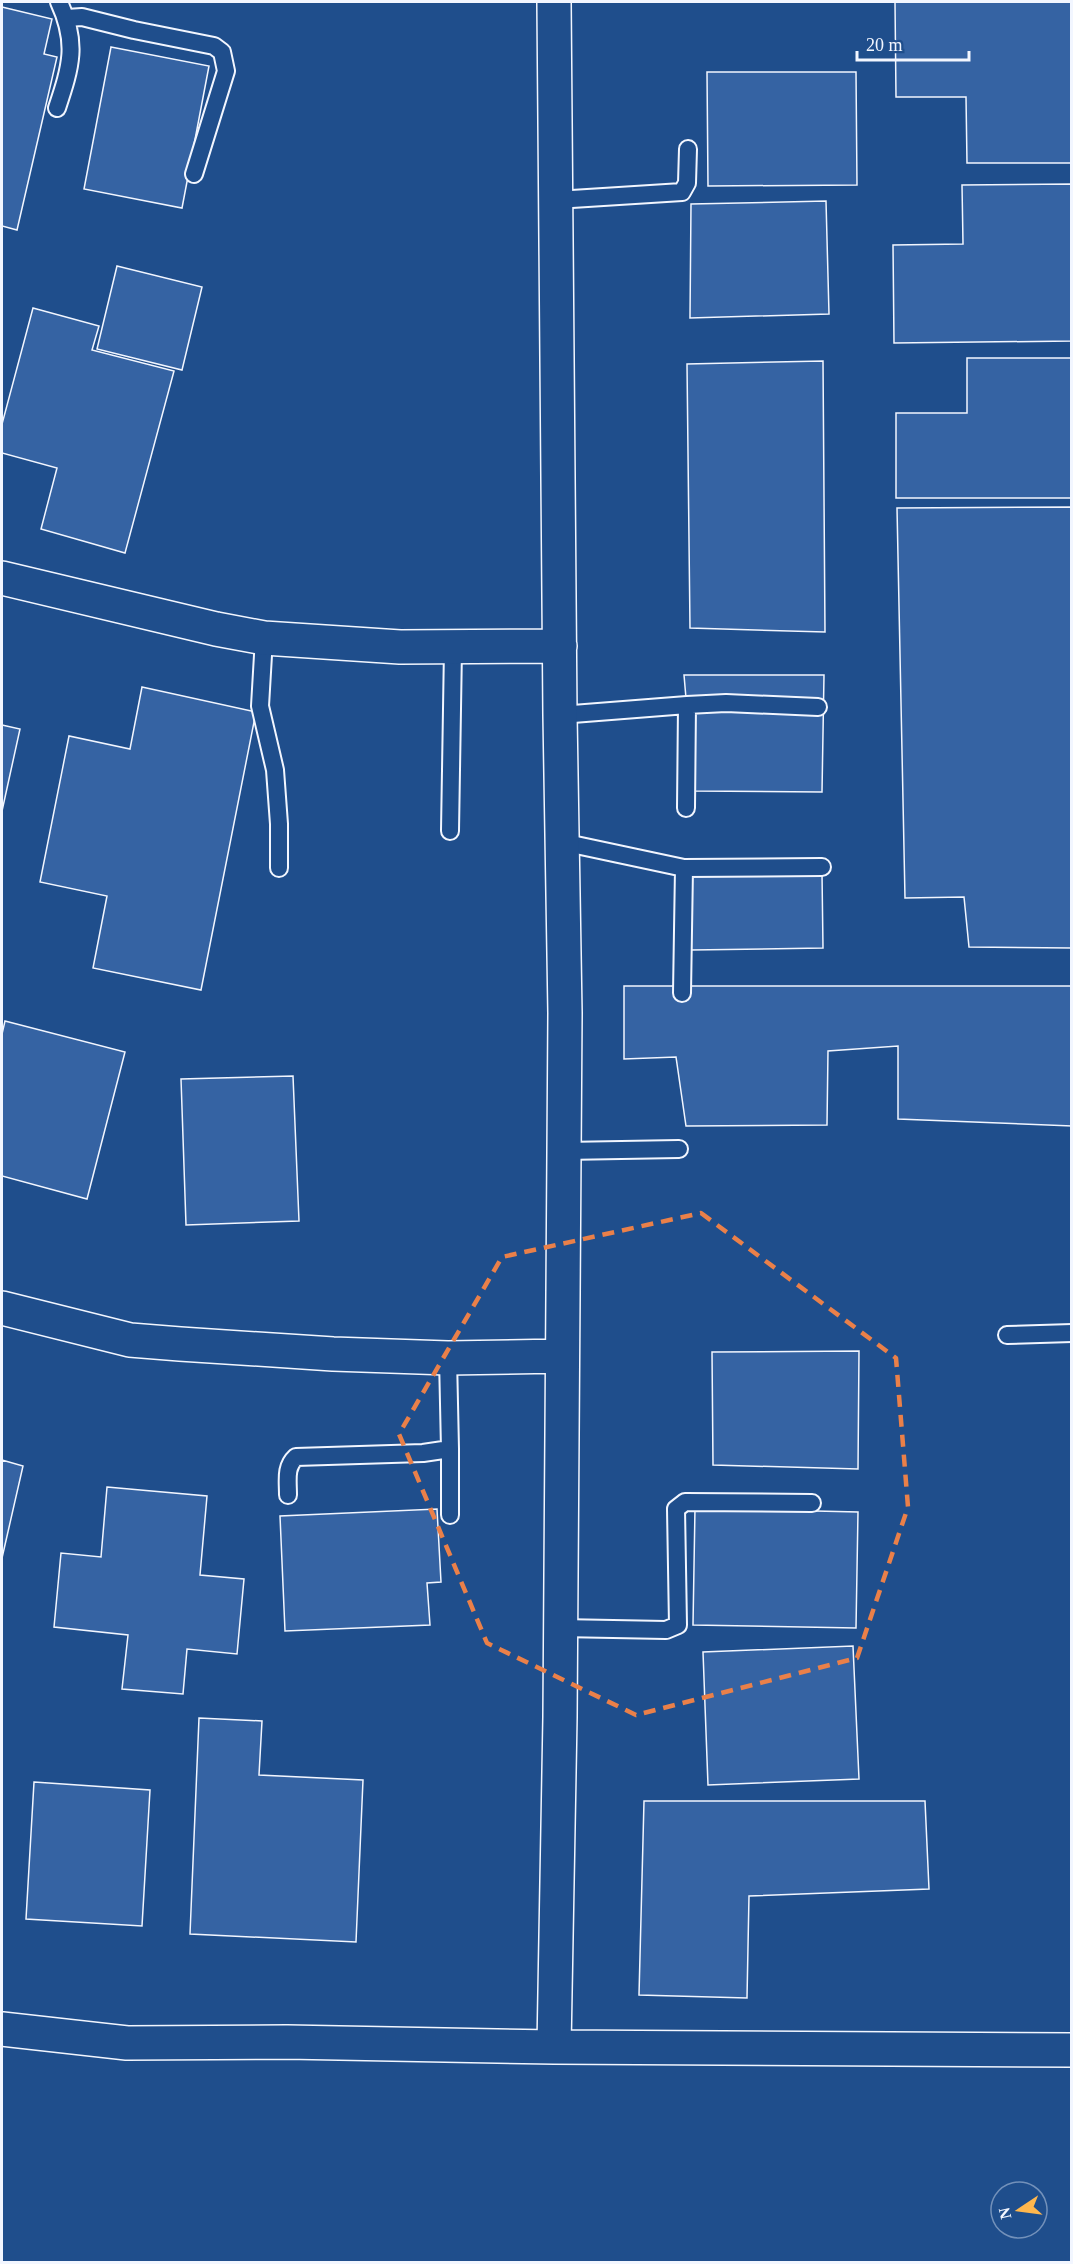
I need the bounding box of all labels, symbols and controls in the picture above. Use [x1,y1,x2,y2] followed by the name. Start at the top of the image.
[857,24,970,62] scale bar
[866,35,903,55] text: 20 m
[989,2180,1049,2240] north arrow
[995,2205,1014,2221] text: N

